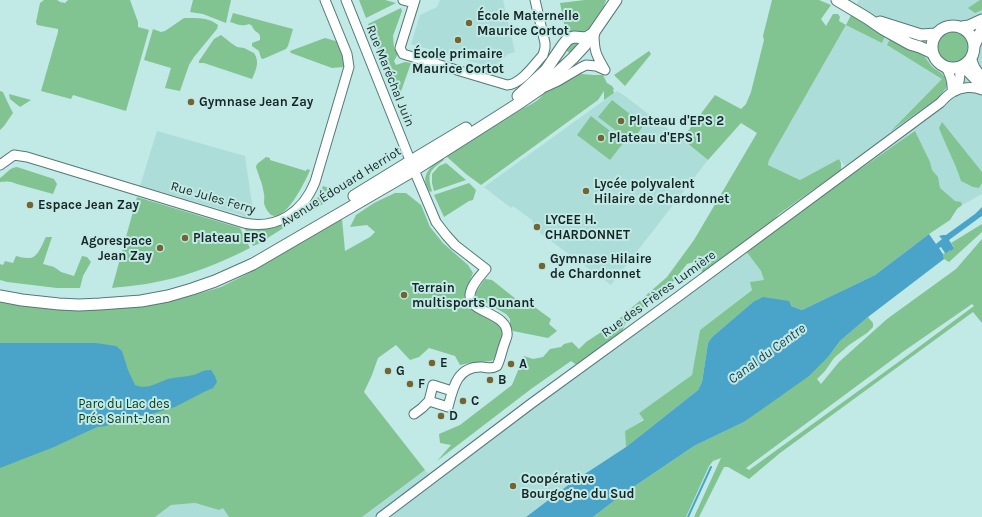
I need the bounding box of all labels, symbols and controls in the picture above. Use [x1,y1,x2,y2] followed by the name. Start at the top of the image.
[477,8,579,39] place label: École Maternelle Maurice Cortot
[464,18,474,28] marker: École Maternelle Maurice Cortot
[362,23,418,129] street label: Rue Maréchal Juin
[453,35,463,45] marker: École primaire Maurice Cortot
[412,46,504,77] place label: École primaire Maurice Cortot
[199,94,313,110] place label: Gymnase Jean Zay
[186,97,196,107] marker: Gymnase Jean Zay
[629,113,724,129] place label: Plateau d'EPS 2
[616,116,626,126] marker: Plateau d'EPS 2
[609,130,701,146] place label: Plateau d'EPS 1
[596,133,606,143] marker: Plateau d'EPS 1
[278,144,404,230] street label: Avenue Édouard Herriot
[594,176,729,207] place label: Lycée polyvalent Hilaire de Chardonnet
[169,178,257,218] street label: Rue Jules Ferry
[581,186,591,196] marker: Lycée polyvalent Hilaire de Chardonnet
[38,197,139,213] place label: Espace Jean Zay
[25,200,35,210] marker: Espace Jean Zay
[545,212,630,243] place label: LYCEE H. CHARDONNET
[532,222,542,232] marker: LYCEE H. CHARDONNET
[193,230,267,246] place label: Plateau EPS
[81,233,152,264] place label: Agorespace Jean Zay
[180,233,190,243] marker: Plateau EPS
[155,243,165,253] marker: Agorespace Jean Zay
[599,247,719,341] street label: Rue des Frères Lumière
[550,251,652,282] place label: Gymnase Hilaire de Chardonnet
[537,261,547,271] marker: Gymnase Hilaire de Chardonnet
[412,280,534,311] place label: Terrain multisports Dunant
[399,290,409,300] marker: Terrain multisports Dunant
[725,320,809,388] water label: Canal du Centre
[440,355,448,371] place label: E
[519,356,527,372] place label: A
[427,358,437,368] marker: E
[506,359,516,369] marker: A
[396,363,405,379] place label: G
[383,366,393,376] marker: G
[498,372,506,388] place label: B
[485,375,495,385] marker: B
[418,376,425,392] place label: F
[405,379,415,389] marker: F
[471,393,479,409] place label: C
[78,396,170,427] park label: Parc du Lac des Prés Saint-Jean
[458,396,468,406] marker: C
[449,408,458,424] place label: D
[436,411,446,421] marker: D
[521,471,635,502] place label: Coopérative Bourgogne du Sud
[508,481,518,491] marker: Coopérative Bourgogne du Sud

